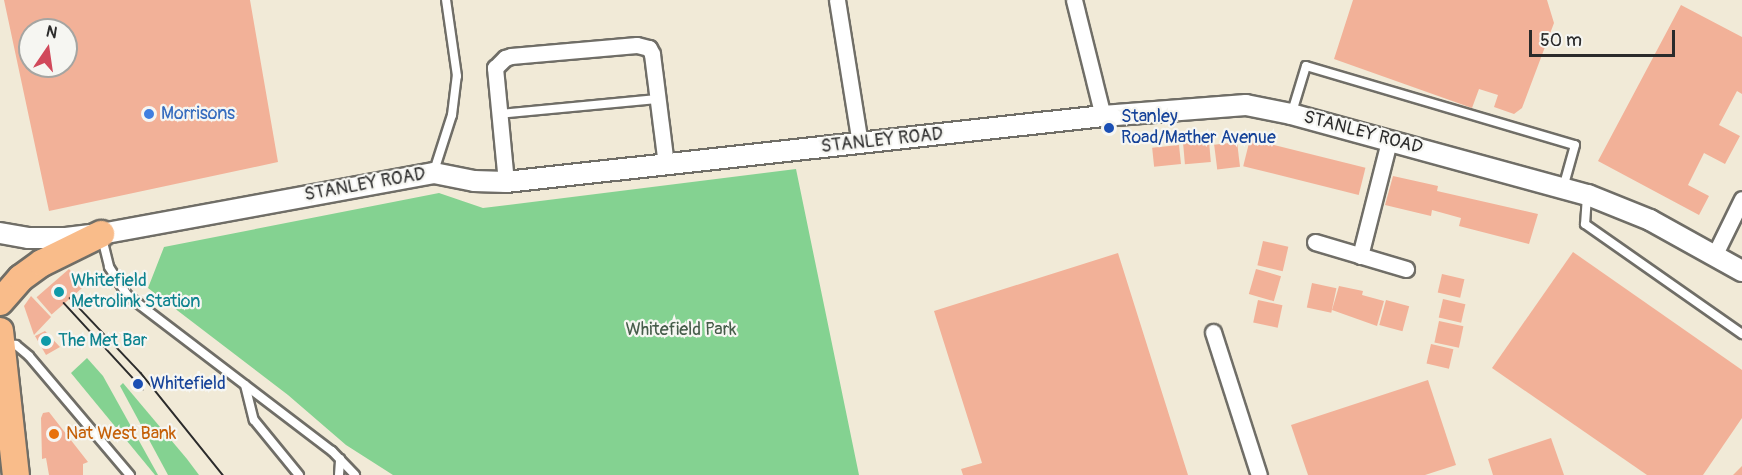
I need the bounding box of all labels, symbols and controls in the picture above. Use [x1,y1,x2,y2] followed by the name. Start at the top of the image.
[18,18,78,78] north arrow
[1532,18,1678,56] scale bar
[44,21,59,43] text: N
[1540,29,1582,52] text: 50 m
[161,103,235,125] place label: Morrisons
[142,107,156,121] marker: Morrisons
[1121,107,1276,150] place label: Stanley Road/Mather Avenue
[1301,107,1425,159] street label: STANLEY ROAD
[1102,121,1116,135] marker: Stanley Road/Mather Avenue
[820,124,944,158] street label: STANLEY ROAD
[303,164,427,206] street label: STANLEY ROAD
[71,271,200,314] place label: Whitefield Metrolink Station
[52,285,66,299] marker: Whitefield Metrolink Station
[625,319,737,341] park label: Whitefield Park
[58,330,147,352] place label: The Met Bar
[39,334,53,348] marker: The Met Bar
[150,373,226,395] place label: Whitefield
[131,377,145,391] marker: Whitefield
[66,423,176,445] place label: Nat West Bank
[47,427,61,441] marker: Nat West Bank

